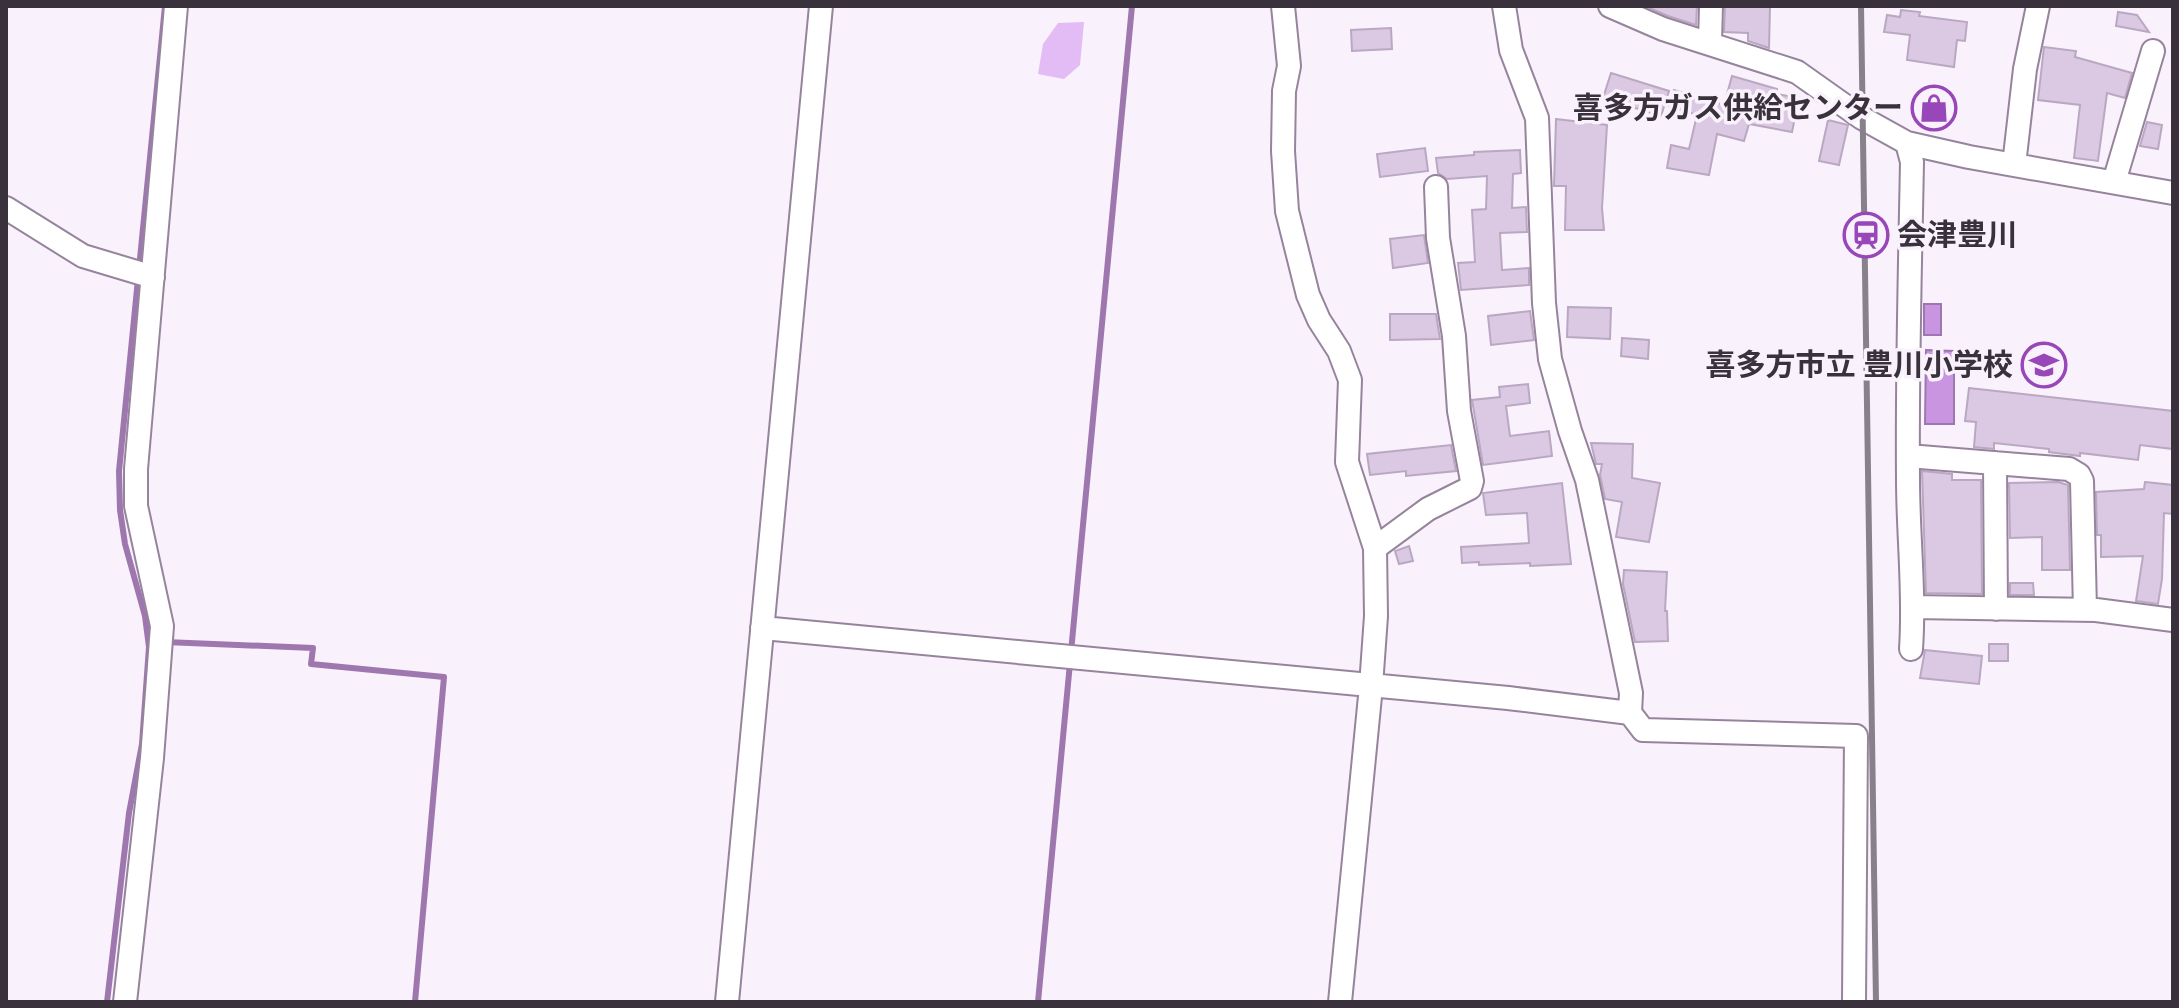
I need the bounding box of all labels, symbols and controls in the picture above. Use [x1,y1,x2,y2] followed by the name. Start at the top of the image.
[1910,84,1958,132] shop icon: 喜多方ガス供給センター
[1573,86,1903,132] place label: 喜多方ガス供給センター
[1842,211,1890,259] station icon: 会津豊川
[1897,213,2017,259] place label: 会津豊川
[2020,341,2068,389] school or university icon: 喜多方市立 豊川小学校
[1706,343,2013,389] place label: 喜多方市立 豊川小学校

